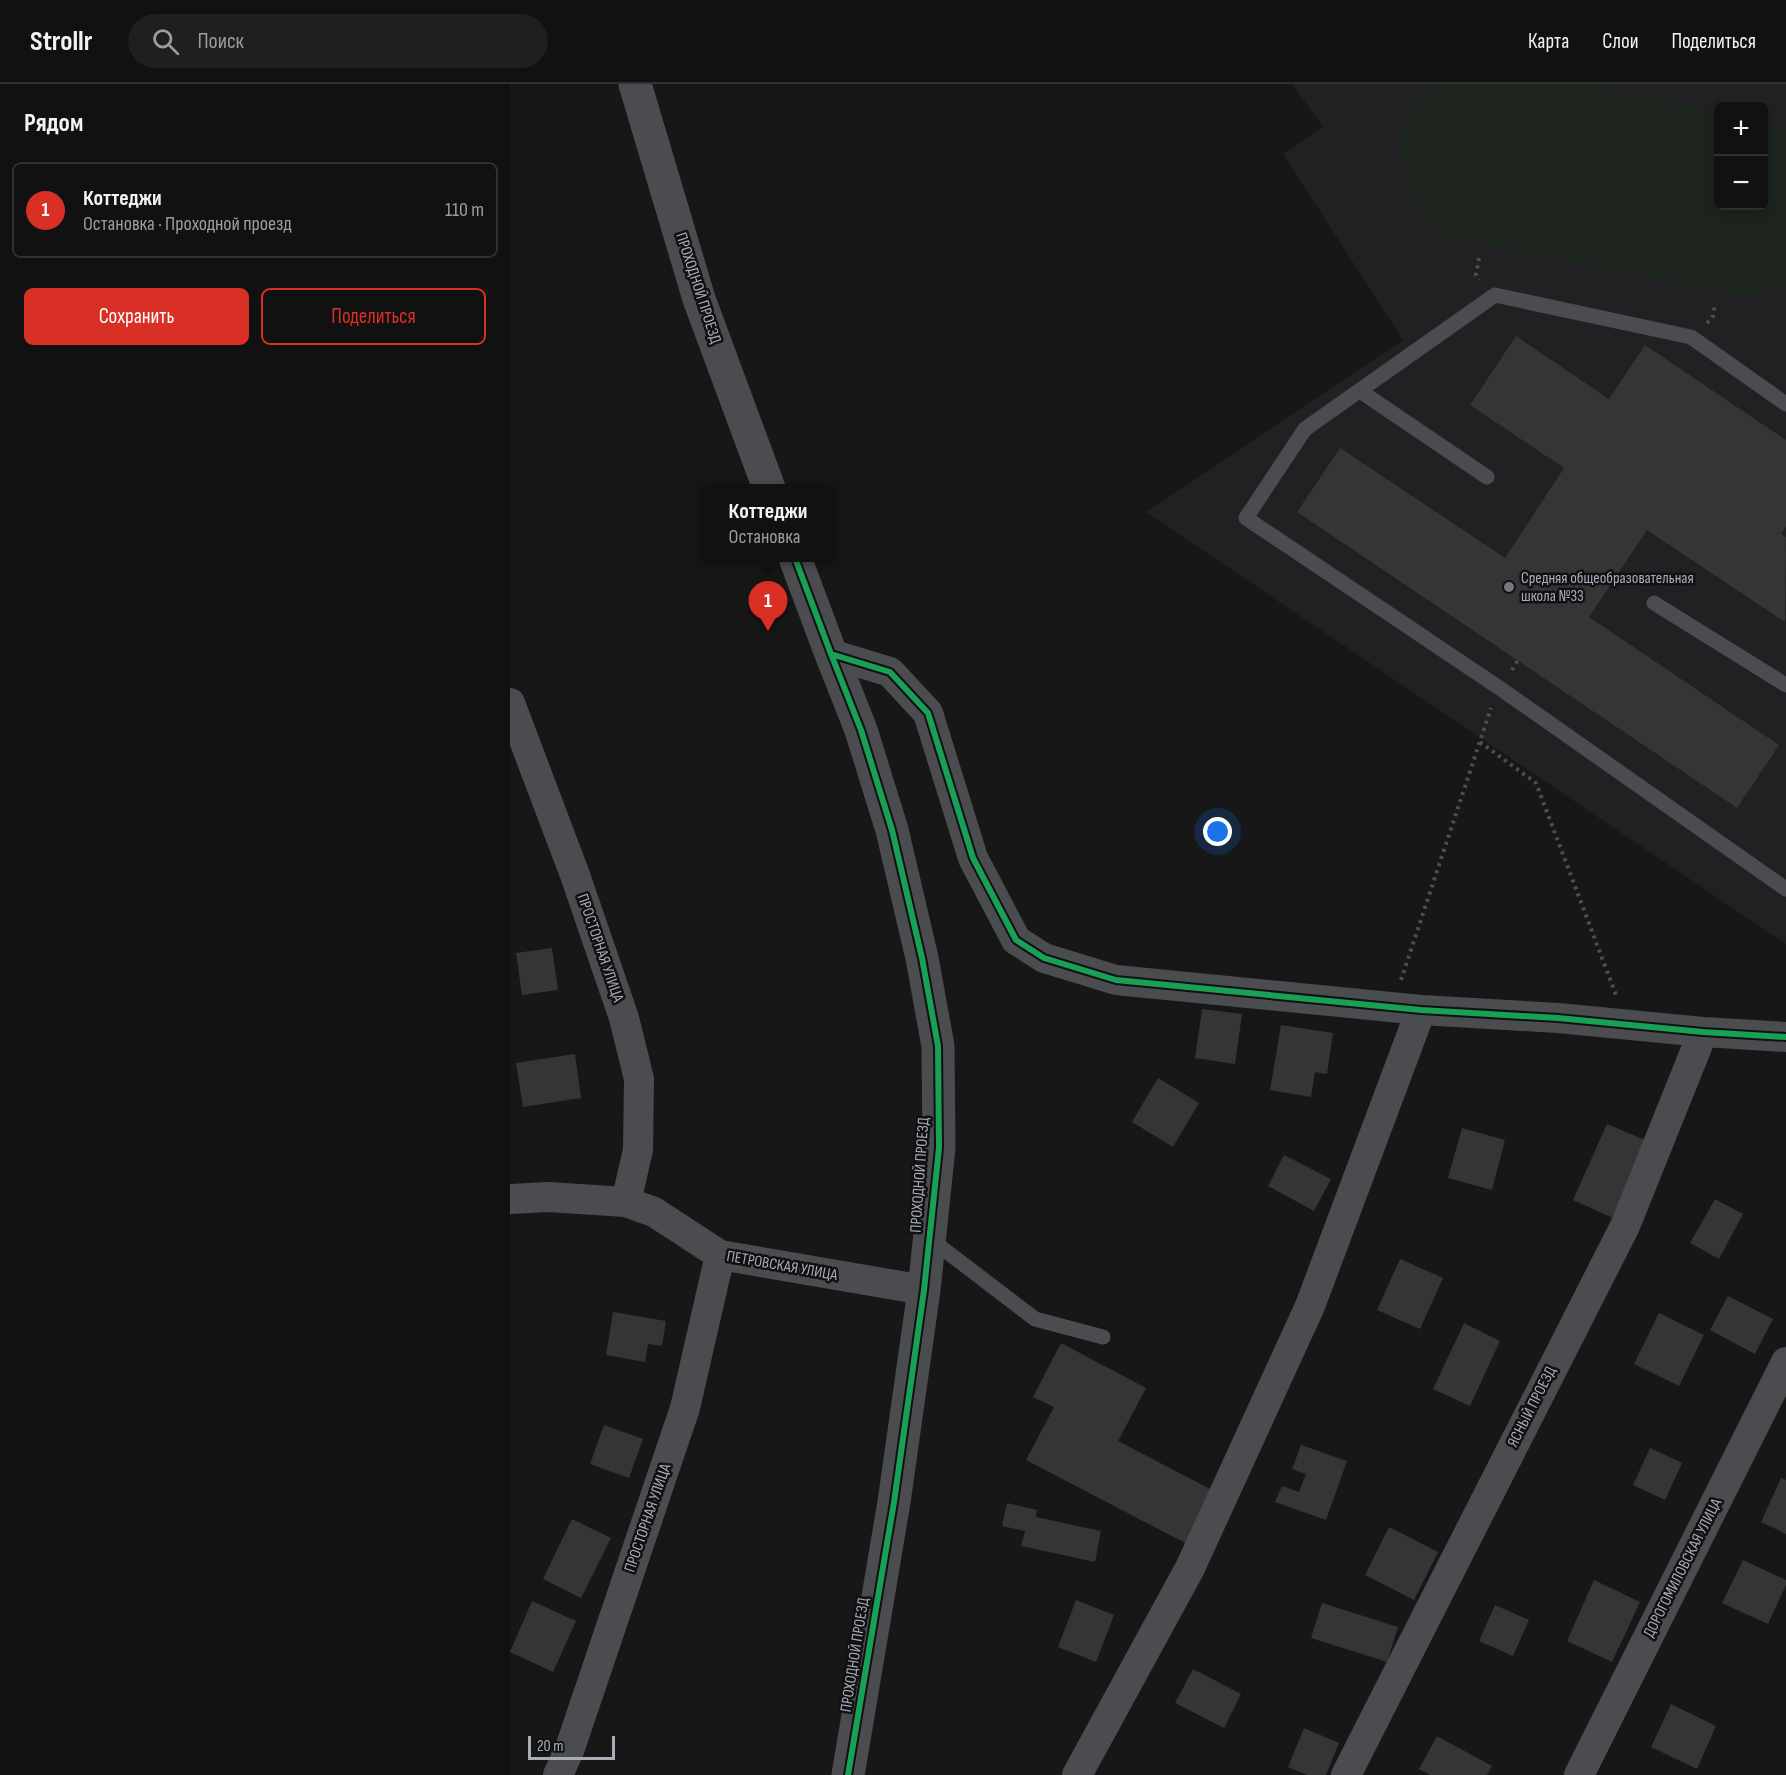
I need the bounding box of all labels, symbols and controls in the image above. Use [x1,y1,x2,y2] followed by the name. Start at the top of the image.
[128,14,548,68] search box
[30,25,92,58] text: Strollr
[149,25,182,58] icon: search
[197,28,244,55] text: Поиск
[1528,29,1569,54] text: Карта
[1602,29,1638,54] text: Слои
[1671,29,1756,54] text: Поделиться
[1714,102,1768,210] map controls
[1714,102,1768,156] button: +
[24,108,83,139] text: Рядом
[1714,156,1768,210] button: −
[83,185,162,212] text: Коттеджи
[42,198,49,222] text: 1
[445,198,484,222] text: 110 m
[83,212,291,236] text: Остановка · Проходной проезд
[671,230,725,346] street label: ПРОХОДНОЙ ПРОЕЗД
[24,288,249,345] button: Сохранить
[261,288,486,345] button: Поделиться
[699,484,837,562] popup
[729,498,807,525] text: Коттеджи
[729,525,800,549] text: Остановка
[1521,569,1694,606] place label: Средняя общеобразовательная школа №33
[1502,580,1516,594] marker: Средняя общеобразовательная школа №33
[748,582,788,631] pin: 1
[1203,817,1232,846] your location
[573,891,627,1005] street label: ПРОСТОРНАЯ УЛИЦА
[906,1117,934,1233] street label: ПРОХОДНОЙ ПРОЕЗД
[725,1247,839,1285] street label: ПЕТРОВСКАЯ УЛИЦА
[1504,1363,1561,1451] street label: ЯСНЫЙ ПРОЕЗД
[621,1461,675,1575] street label: ПРОСТОРНАЯ УЛИЦА
[1640,1495,1726,1641] street label: ДОРОГОМИЛОВСКАЯ УЛИЦА
[837,1596,873,1713] street label: ПРОХОДНОЙ ПРОЕЗД
[528,1733,615,1760] scale bar
[537,1737,564,1756] text: 20 m

